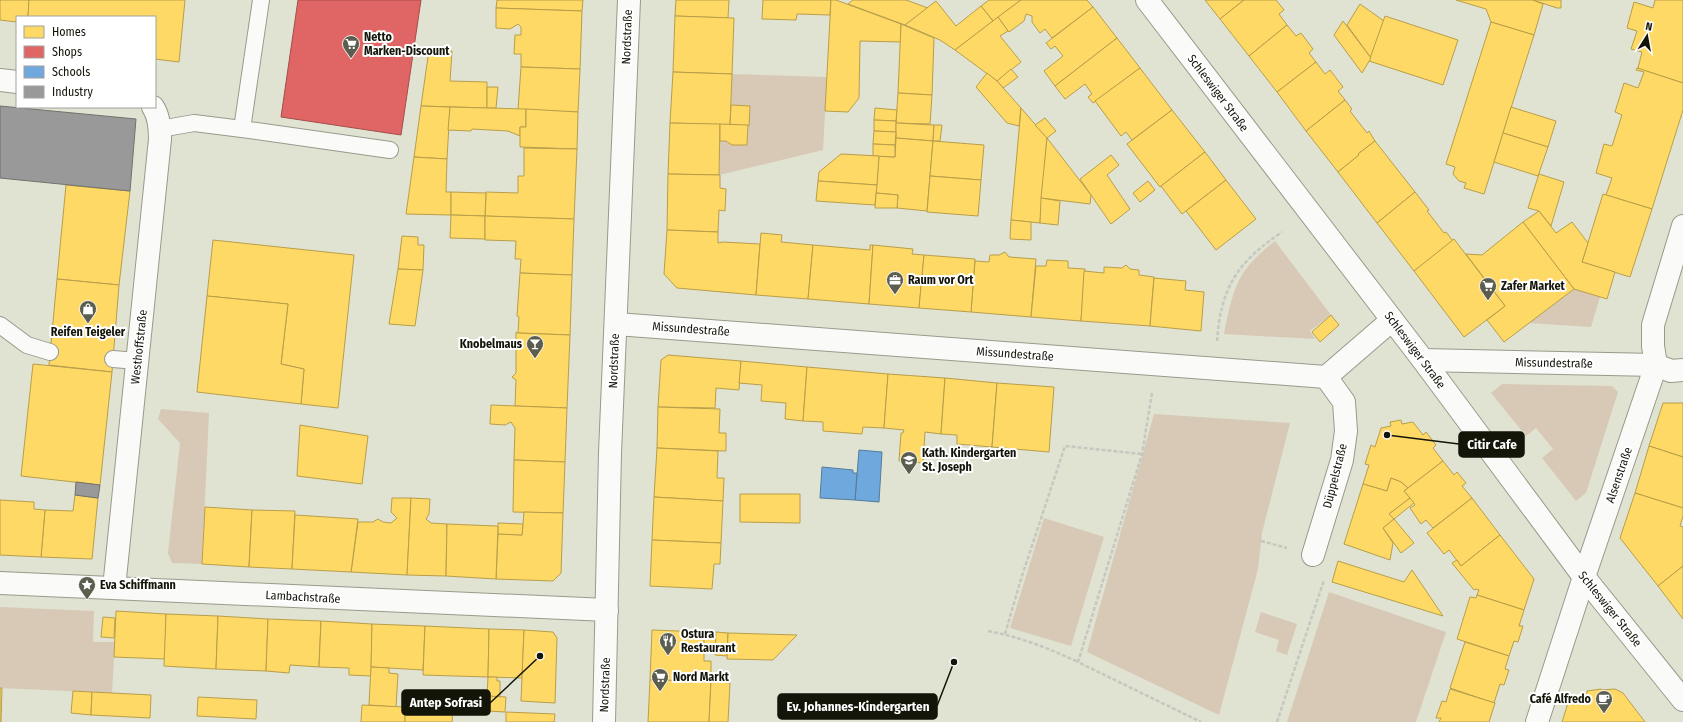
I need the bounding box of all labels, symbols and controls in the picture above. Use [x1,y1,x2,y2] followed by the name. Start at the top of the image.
[619,9,635,65] street label: Nordstraße
[16,16,156,108] legend
[1627,16,1667,56] north arrow
[1644,20,1653,34] text: N
[52,25,86,39] text: Homes
[364,30,450,58] place label: Netto Marken-Discount
[341,34,361,59] supermarket icon: Netto Marken-Discount
[52,45,82,59] text: Shops
[1185,52,1252,134] street label: Schleswiger Straße
[52,65,90,79] text: Schools
[52,85,93,99] text: Industry
[885,270,905,295] office icon: Raum vor Ort
[908,273,974,287] place label: Raum vor Ort
[1478,276,1498,301] supermarket icon: Zafer Market
[1501,279,1566,293] place label: Zafer Market
[78,299,98,324] shop icon: Reifen Teigeler
[128,309,150,385] street label: Westhoffstraße
[1382,309,1449,391] street label: Schleswiger Straße
[652,319,730,339] street label: Missundestraße
[51,325,126,339] place label: Reifen Teigeler
[606,333,622,389] street label: Nordstraße
[525,334,545,359] bar icon: Knobelmaus
[460,337,523,351] place label: Knobelmaus
[976,344,1054,364] street label: Missundestraße
[1515,355,1593,371] street label: Missundestraße
[1459,432,1524,457] callout: Citir Cafe
[1467,437,1517,452] text: Citir Cafe
[1320,442,1350,510] street label: Düppelstraße
[1603,445,1635,505] street label: Alsenstraße
[922,446,1016,474] place label: Kath. Kindergarten St. Joseph
[899,450,919,475] school or university icon: Kath. Kindergarten St. Joseph
[1575,569,1645,649] street label: Schleswiger Straße
[77,575,97,600] place icon: Eva Schiffmann
[100,578,176,592] place label: Eva Schiffmann
[265,588,341,606] street label: Lambachstraße
[681,627,736,655] place label: Ostura Restaurant
[658,631,678,656] restaurant icon: Ostura Restaurant
[597,657,613,713] street label: Nordstraße
[650,667,670,692] supermarket icon: Nord Markt
[673,670,730,684] place label: Nord Markt
[1594,689,1614,714] cafe icon: Café Alfredo
[402,690,490,715] callout: Antep Sofrasi
[1530,692,1592,706] place label: Café Alfredo
[778,694,937,719] callout: Ev. Johannes-Kindergarten
[409,695,482,710] text: Antep Sofrasi
[787,699,930,714] text: Ev. Johannes-Kindergarten

